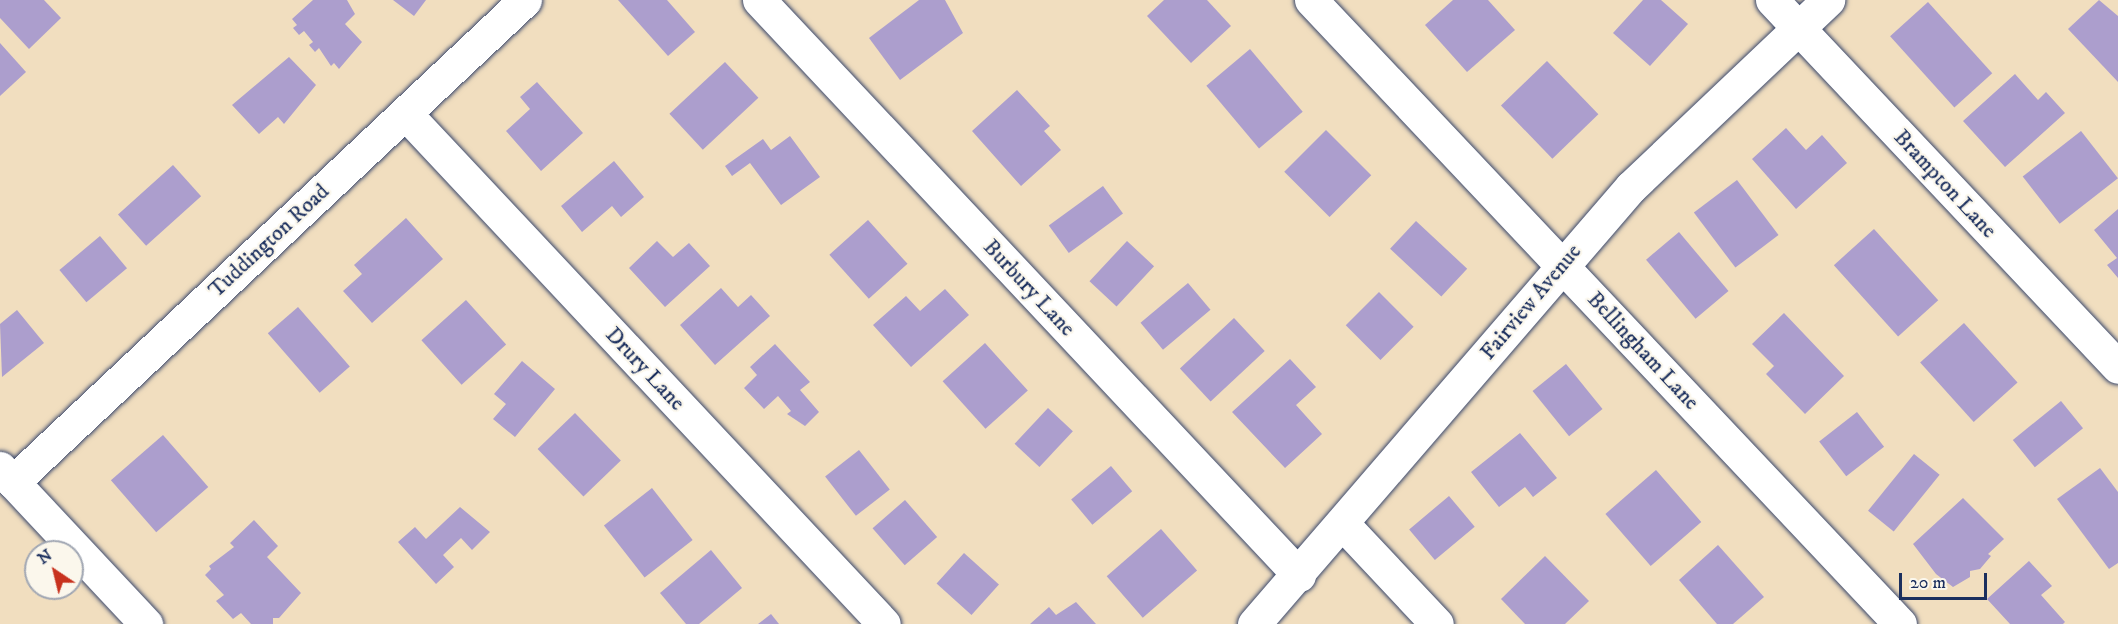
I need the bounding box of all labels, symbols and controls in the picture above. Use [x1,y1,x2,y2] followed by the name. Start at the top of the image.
[1888,124,2002,244] street label: Brampton Lane
[203,178,335,304] street label: Tuddington Road
[977,234,1081,342] street label: Burbury Lane
[1475,239,1587,365] street label: Fairview Avenue
[1582,286,1704,416] street label: Bellingham Lane
[600,322,690,416] street label: Drury Lane
[24,540,84,600] north arrow
[34,545,56,569] text: N
[1902,561,1990,599] scale bar
[1910,572,1946,594] text: 20 m

